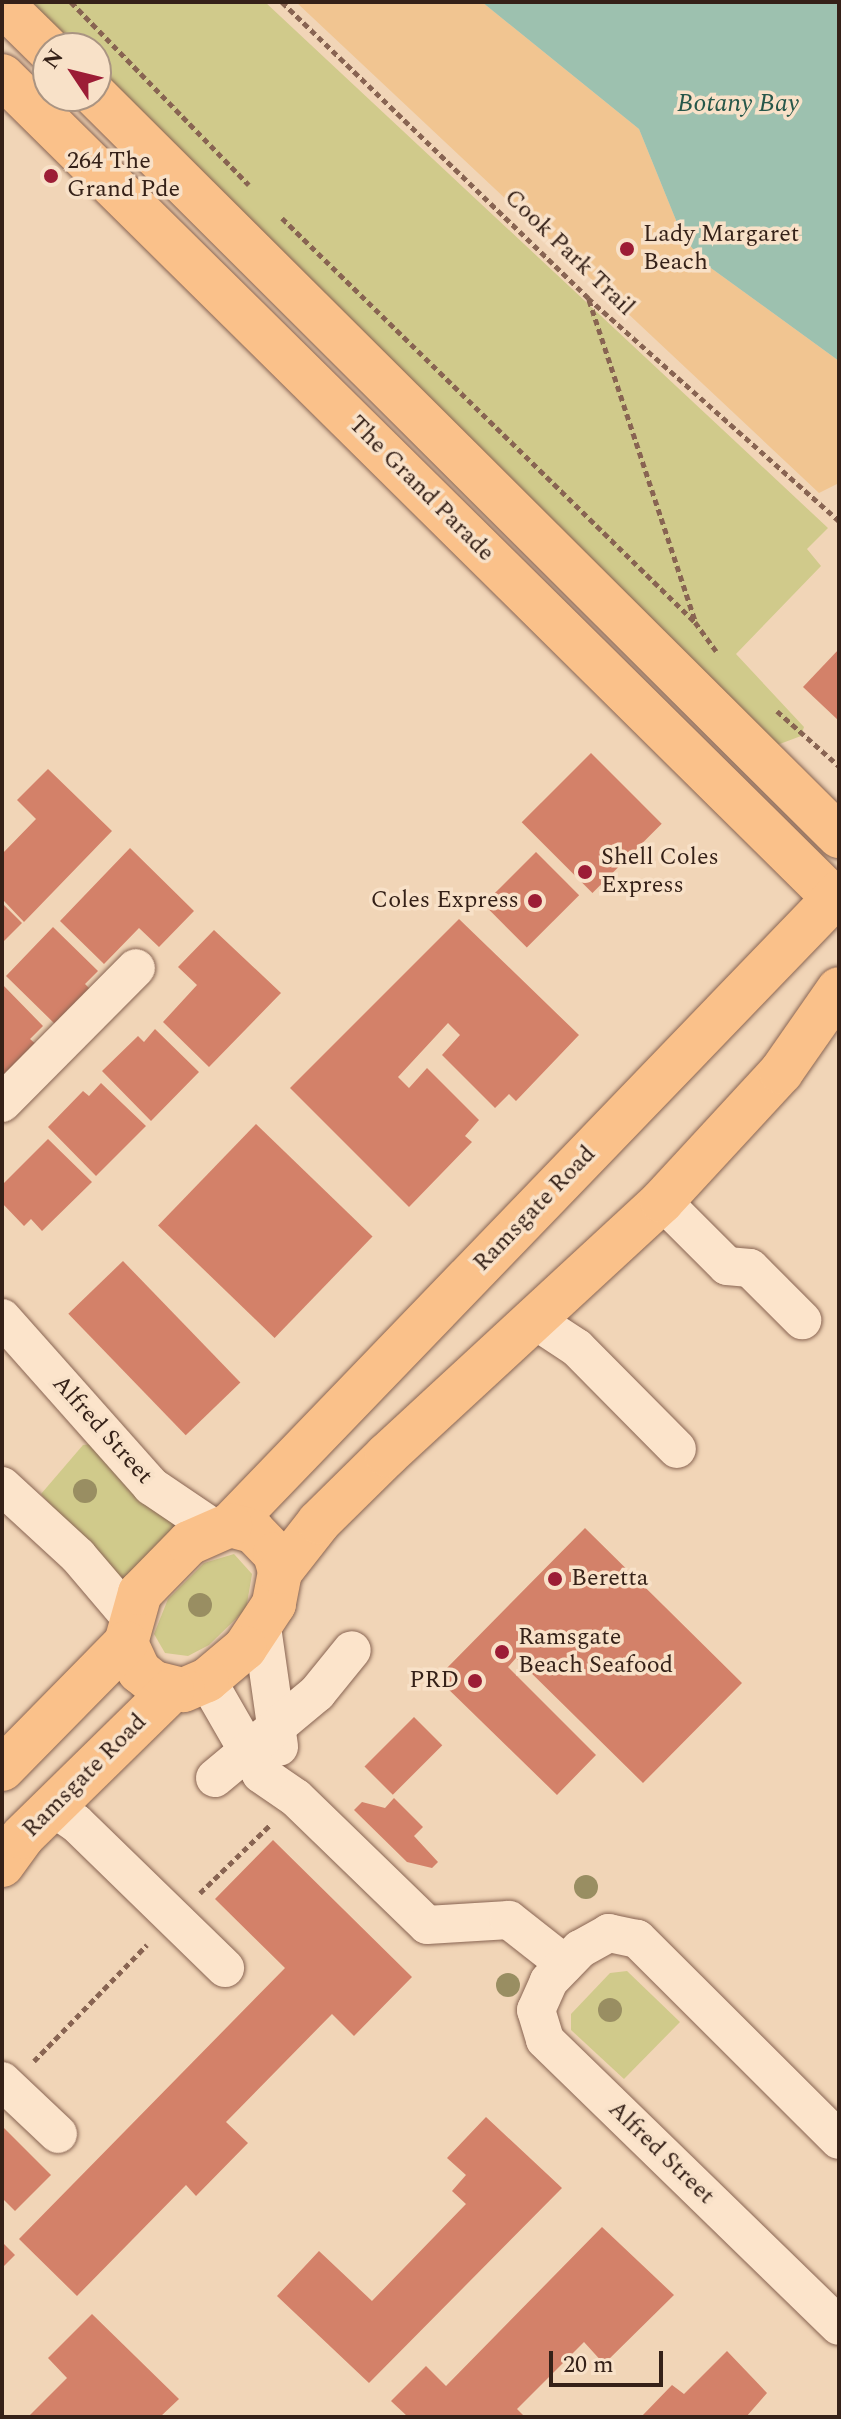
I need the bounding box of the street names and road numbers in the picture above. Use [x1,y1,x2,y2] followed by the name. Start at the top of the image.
[498,184,640,322] street label: Cook Park Trail
[342,410,500,568] street label: The Grand Parade
[468,1140,602,1278] street label: Ramsgate Road
[46,1370,158,1490] street label: Alfred Street
[17,1708,153,1844] street label: Ramsgate Road
[602,2095,720,2211] street label: Alfred Street

